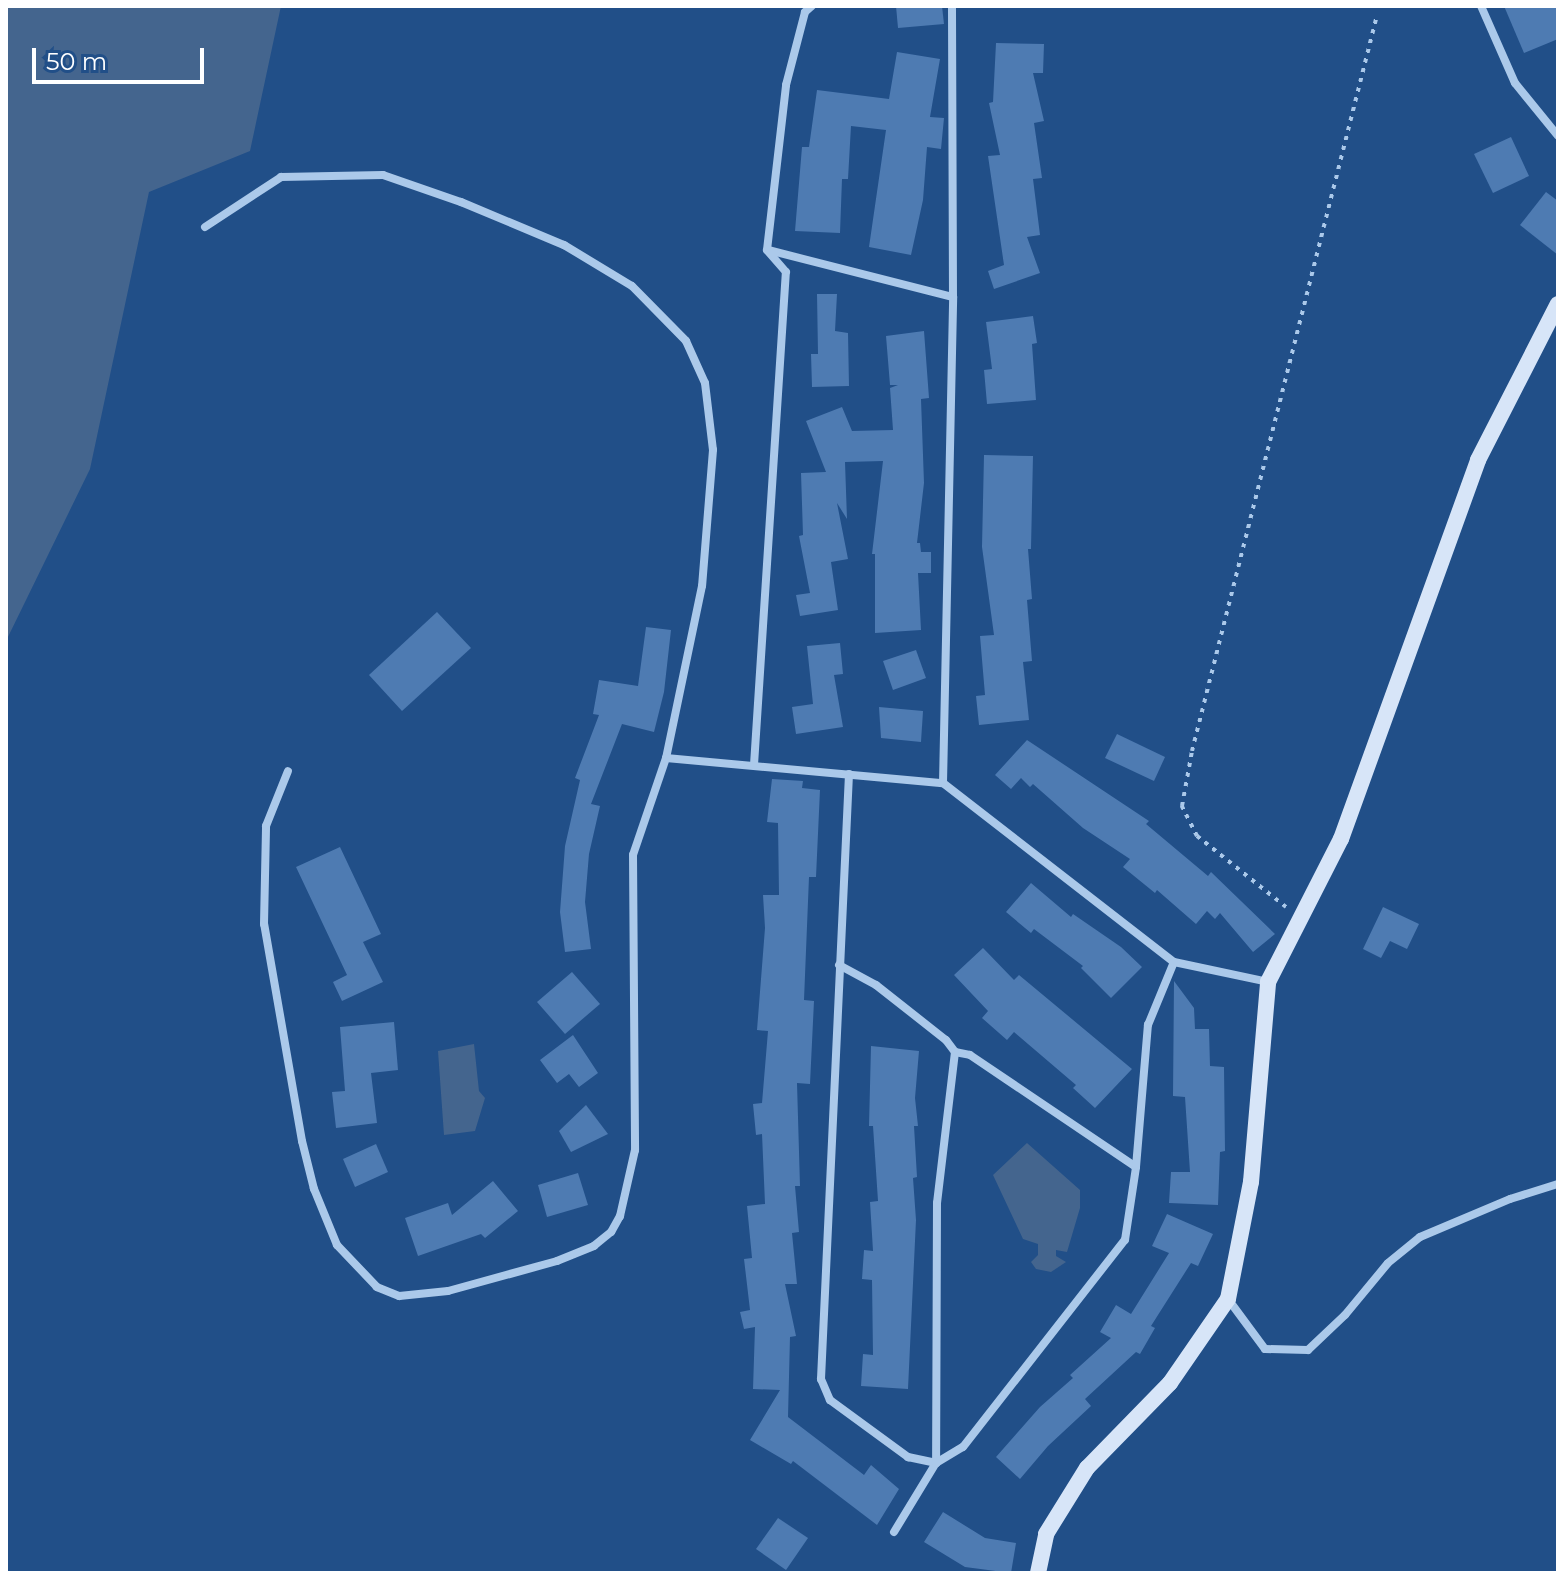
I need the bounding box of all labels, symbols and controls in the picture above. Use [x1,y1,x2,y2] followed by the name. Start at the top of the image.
[36,32,208,82] scale bar
[46,47,107,76] text: 50 m

